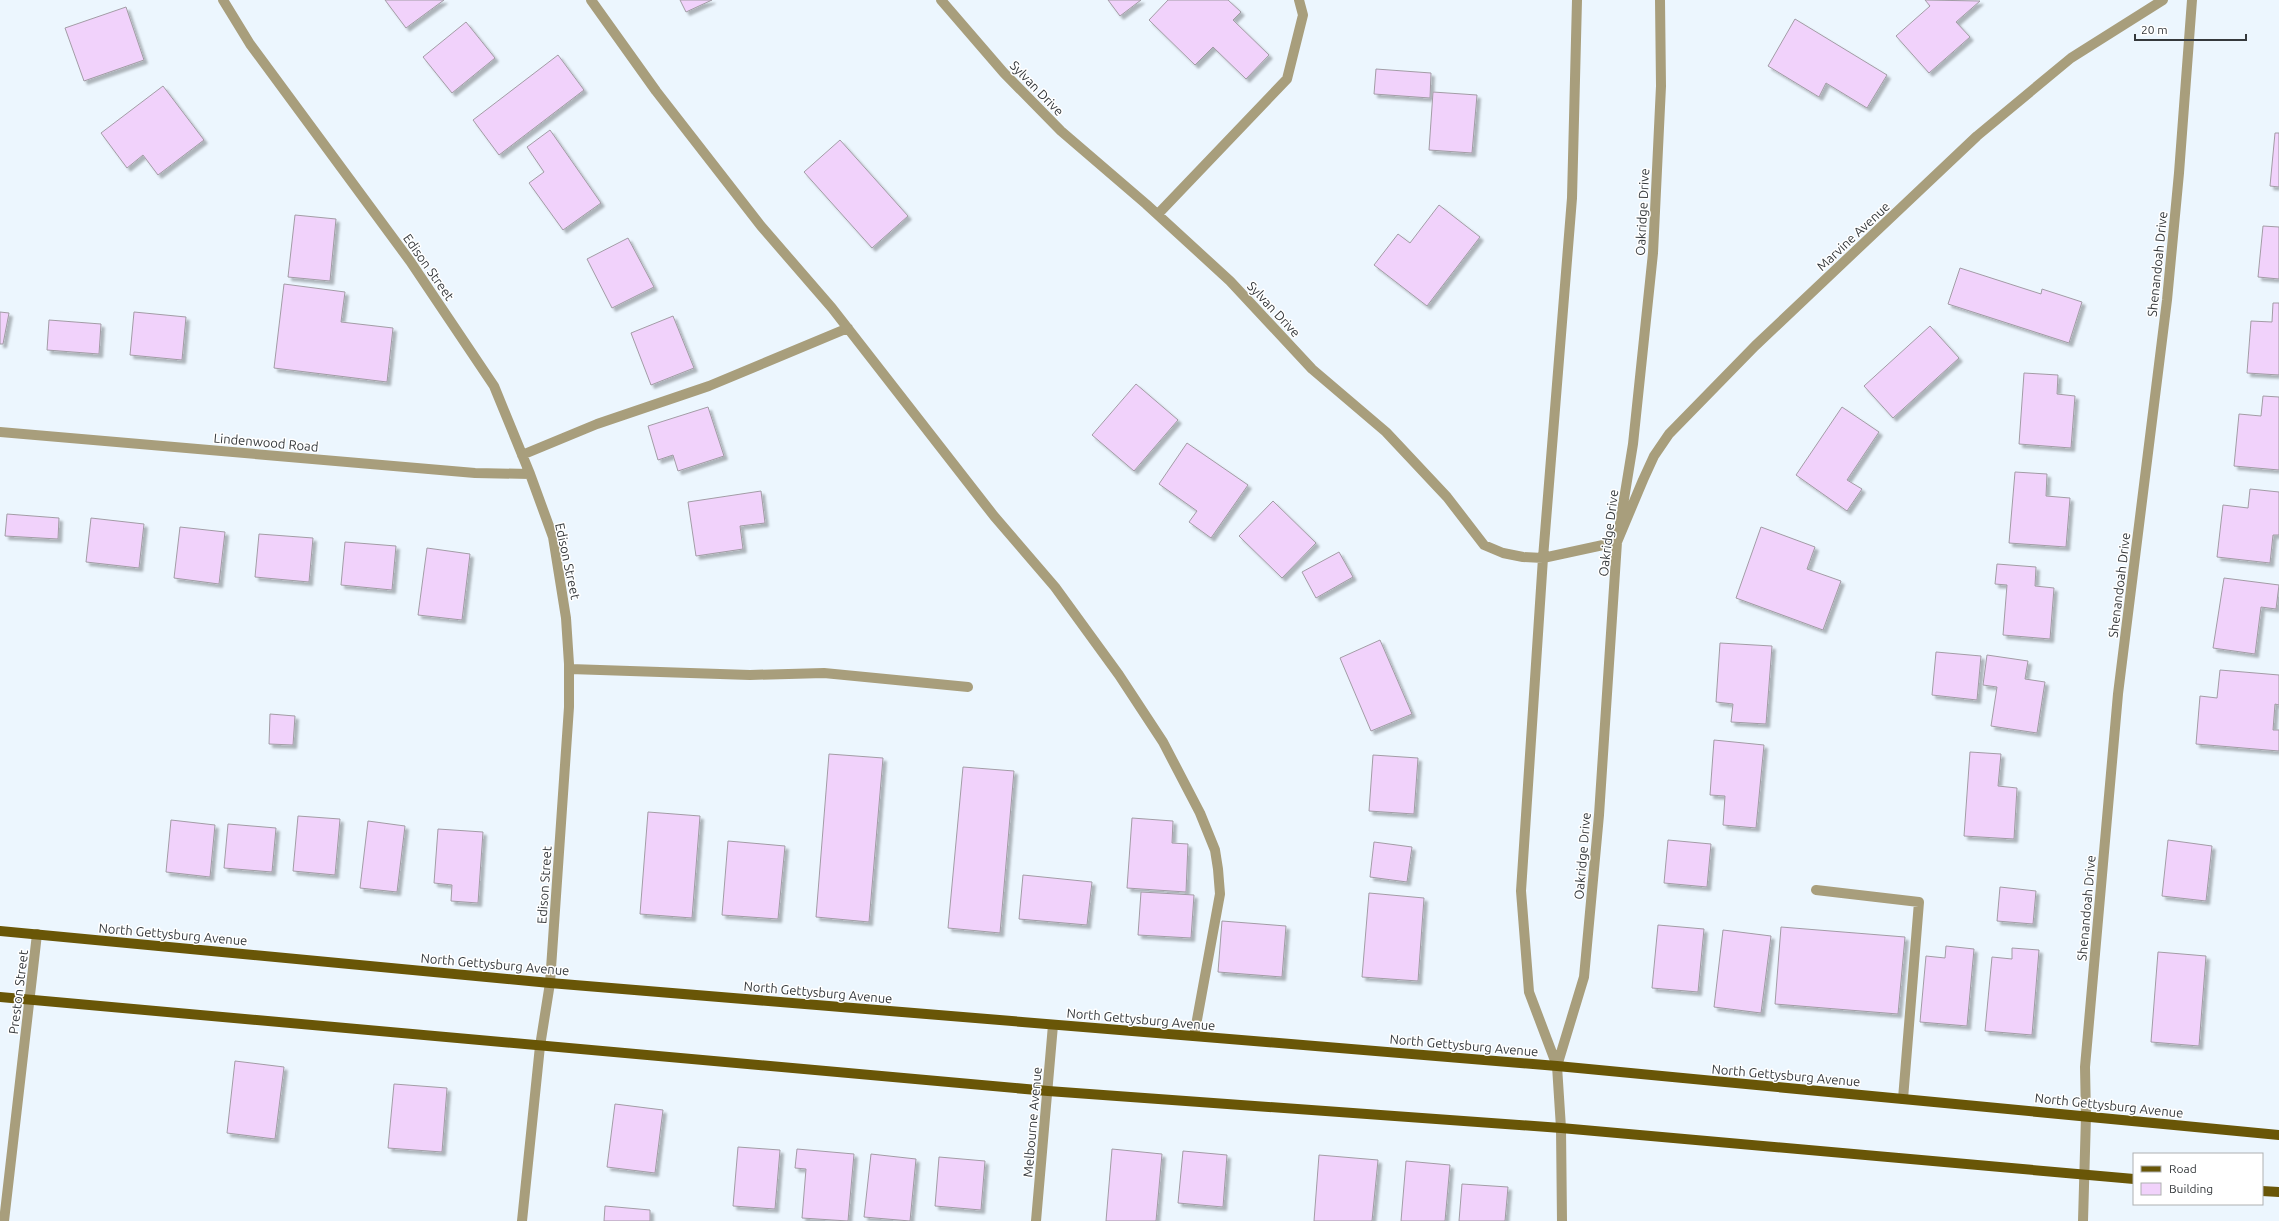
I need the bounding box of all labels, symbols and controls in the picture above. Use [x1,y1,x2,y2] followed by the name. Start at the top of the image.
[2135,16,2246,42] scale bar
[2141,23,2168,36] text: 20 m
[1007,58,1067,118] street label: Sylvan Drive
[1633,168,1651,256] street label: Oakridge Drive
[1814,199,1892,273] street label: Marvine Avenue
[2144,211,2170,317] street label: Shenandoah Drive
[401,231,457,303] street label: Edison Street
[1245,278,1303,340] street label: Sylvan Drive
[213,430,319,454] street label: Lindenwood Road
[1596,489,1620,577] street label: Oakridge Drive
[553,521,583,601] street label: Edison Street
[2106,532,2132,638] street label: Shenandoah Drive
[1571,812,1593,900] street label: Oakridge Drive
[534,846,554,924] street label: Edison Street
[2074,855,2098,961] street label: Shenandoah Drive
[98,921,248,947] street label: North Gettysburg Avenue
[6,949,30,1035] street label: Preston Street
[420,951,570,977] street label: North Gettysburg Avenue
[743,979,893,1005] street label: North Gettysburg Avenue
[1066,1006,1216,1032] street label: North Gettysburg Avenue
[1389,1032,1539,1058] street label: North Gettysburg Avenue
[1711,1062,1861,1088] street label: North Gettysburg Avenue
[1020,1066,1044,1178] street label: Melbourne Avenue
[2034,1090,2184,1120] street label: North Gettysburg Avenue
[2133,1153,2263,1205] legend
[2169,1162,2197,1175] text: Road
[2169,1182,2213,1195] text: Building

